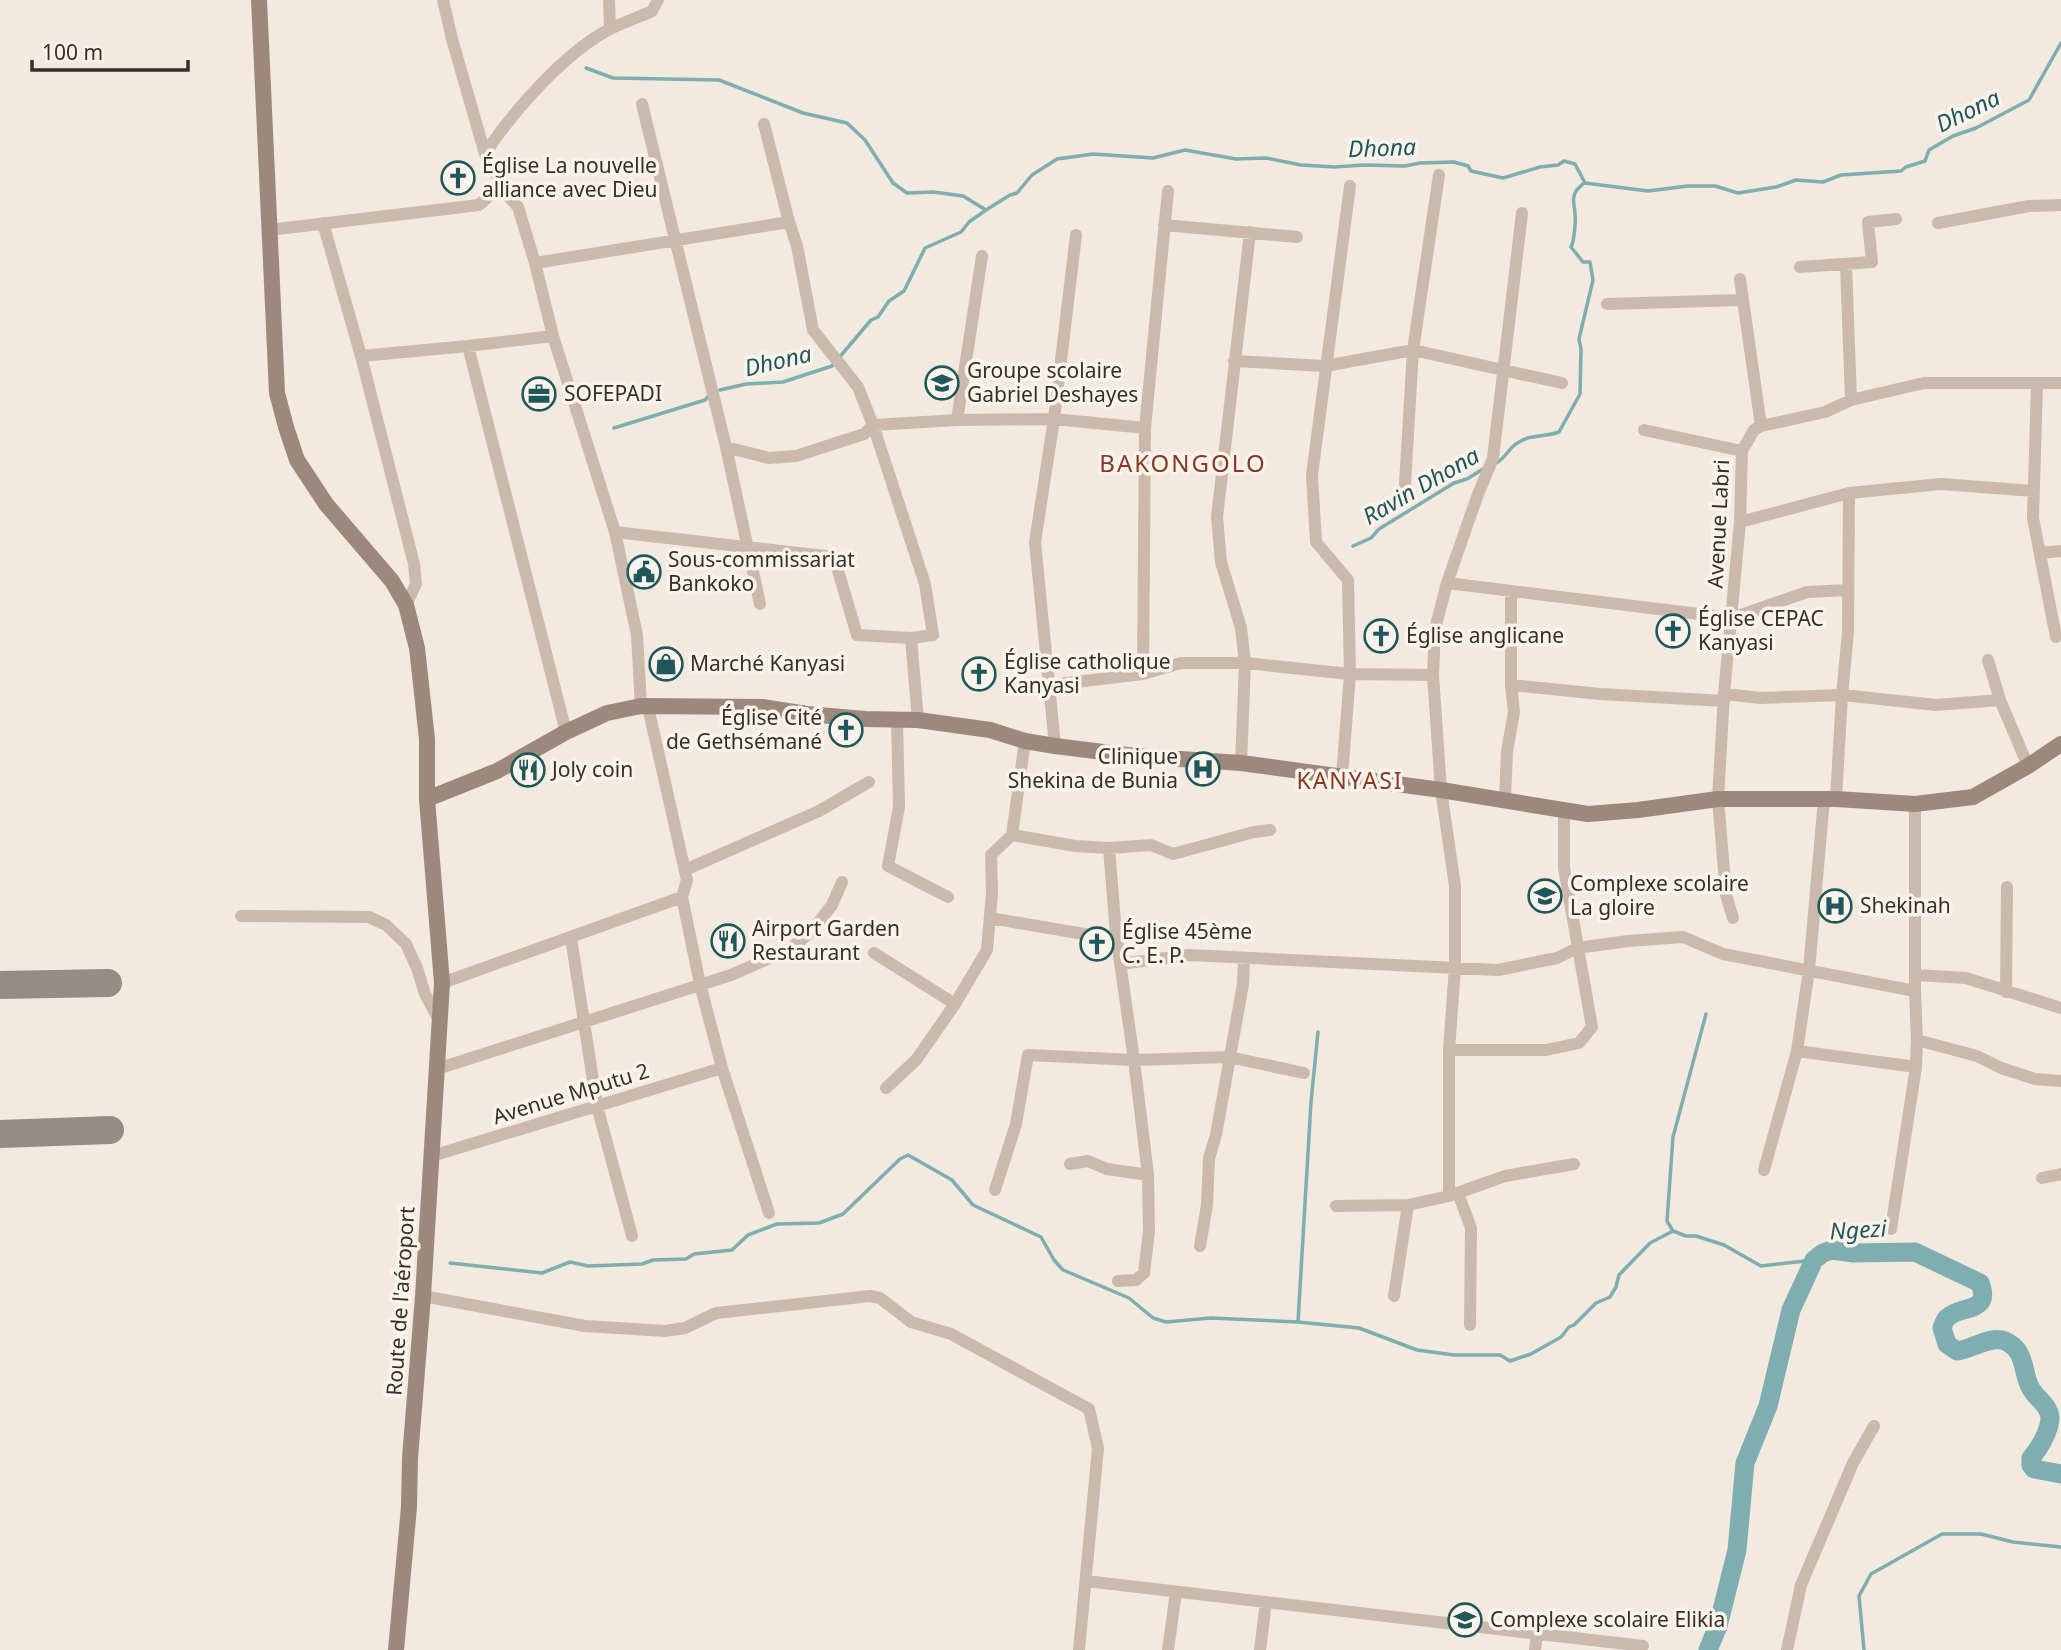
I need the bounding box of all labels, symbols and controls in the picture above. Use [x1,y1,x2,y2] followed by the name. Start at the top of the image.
[32,28,187,72] scale bar
[42,38,103,66] text: 100 m
[1930,81,2005,139] water label: Dhona
[1347,130,1417,164] water label: Dhona
[482,151,658,203] place label: Église La nouvelle alliance avec Dieu
[439,159,477,197] church icon: Église La nouvelle alliance avec Dieu
[741,337,815,383] water label: Dhona
[967,356,1138,408] place label: Groupe scolaire Gabriel Deshayes
[923,364,961,402] school or university icon: Groupe scolaire Gabriel Deshayes
[520,375,558,413] office icon: SOFEPADI
[564,379,662,407] place label: SOFEPADI
[1356,439,1485,532] water label: Ravin Dhona
[1099,446,1267,479] district label: BAKONGOLO
[1701,459,1735,589] street label: Avenue Labri
[668,545,855,597] place label: Sous-commissariat Bankoko
[625,553,663,591] public building icon: Sous-commissariat Bankoko
[1698,604,1824,656] place label: Église CEPAC Kanyasi
[1654,612,1692,650] church icon: Église CEPAC Kanyasi
[1362,617,1400,655] church icon: Église anglicane
[1406,621,1564,649] place label: Église anglicane
[647,645,685,683] shop icon: Marché Kanyasi
[1004,647,1171,699] place label: Église catholique Kanyasi
[690,649,845,677] place label: Marché Kanyasi
[960,655,998,693] church icon: Église catholique Kanyasi
[666,703,822,755] place label: Église Cité de Gethsémané
[827,711,865,749] church icon: Église Cité de Gethsémané
[1008,742,1178,794] place label: Clinique Shekina de Bunia
[1184,750,1222,788] hospital icon: Clinique Shekina de Bunia
[509,751,547,789] restaurant icon: Joly coin
[550,755,633,783] place label: Joly coin
[1296,764,1404,796] district label: KANYASI
[1570,869,1749,921] place label: Complexe scolaire La gloire
[1526,877,1564,915] school or university icon: Complexe scolaire La gloire
[1816,887,1854,925] hospital icon: Shekinah
[1860,891,1951,919] place label: Shekinah
[752,914,900,966] place label: Airport Garden Restaurant
[1122,917,1252,969] place label: Église 45ème C. E. P.
[709,922,747,960] restaurant icon: Airport Garden Restaurant
[1078,925,1116,963] church icon: Église 45ème C. E. P.
[489,1056,652,1130] street label: Avenue Mputu 2
[379,1205,421,1396] street label: Route de l'aéroport
[1829,1211,1888,1246] water label: Ngezi
[1446,1601,1484,1639] school or university icon: Complexe scolaire Elikia
[1490,1605,1725,1633] place label: Complexe scolaire Elikia

